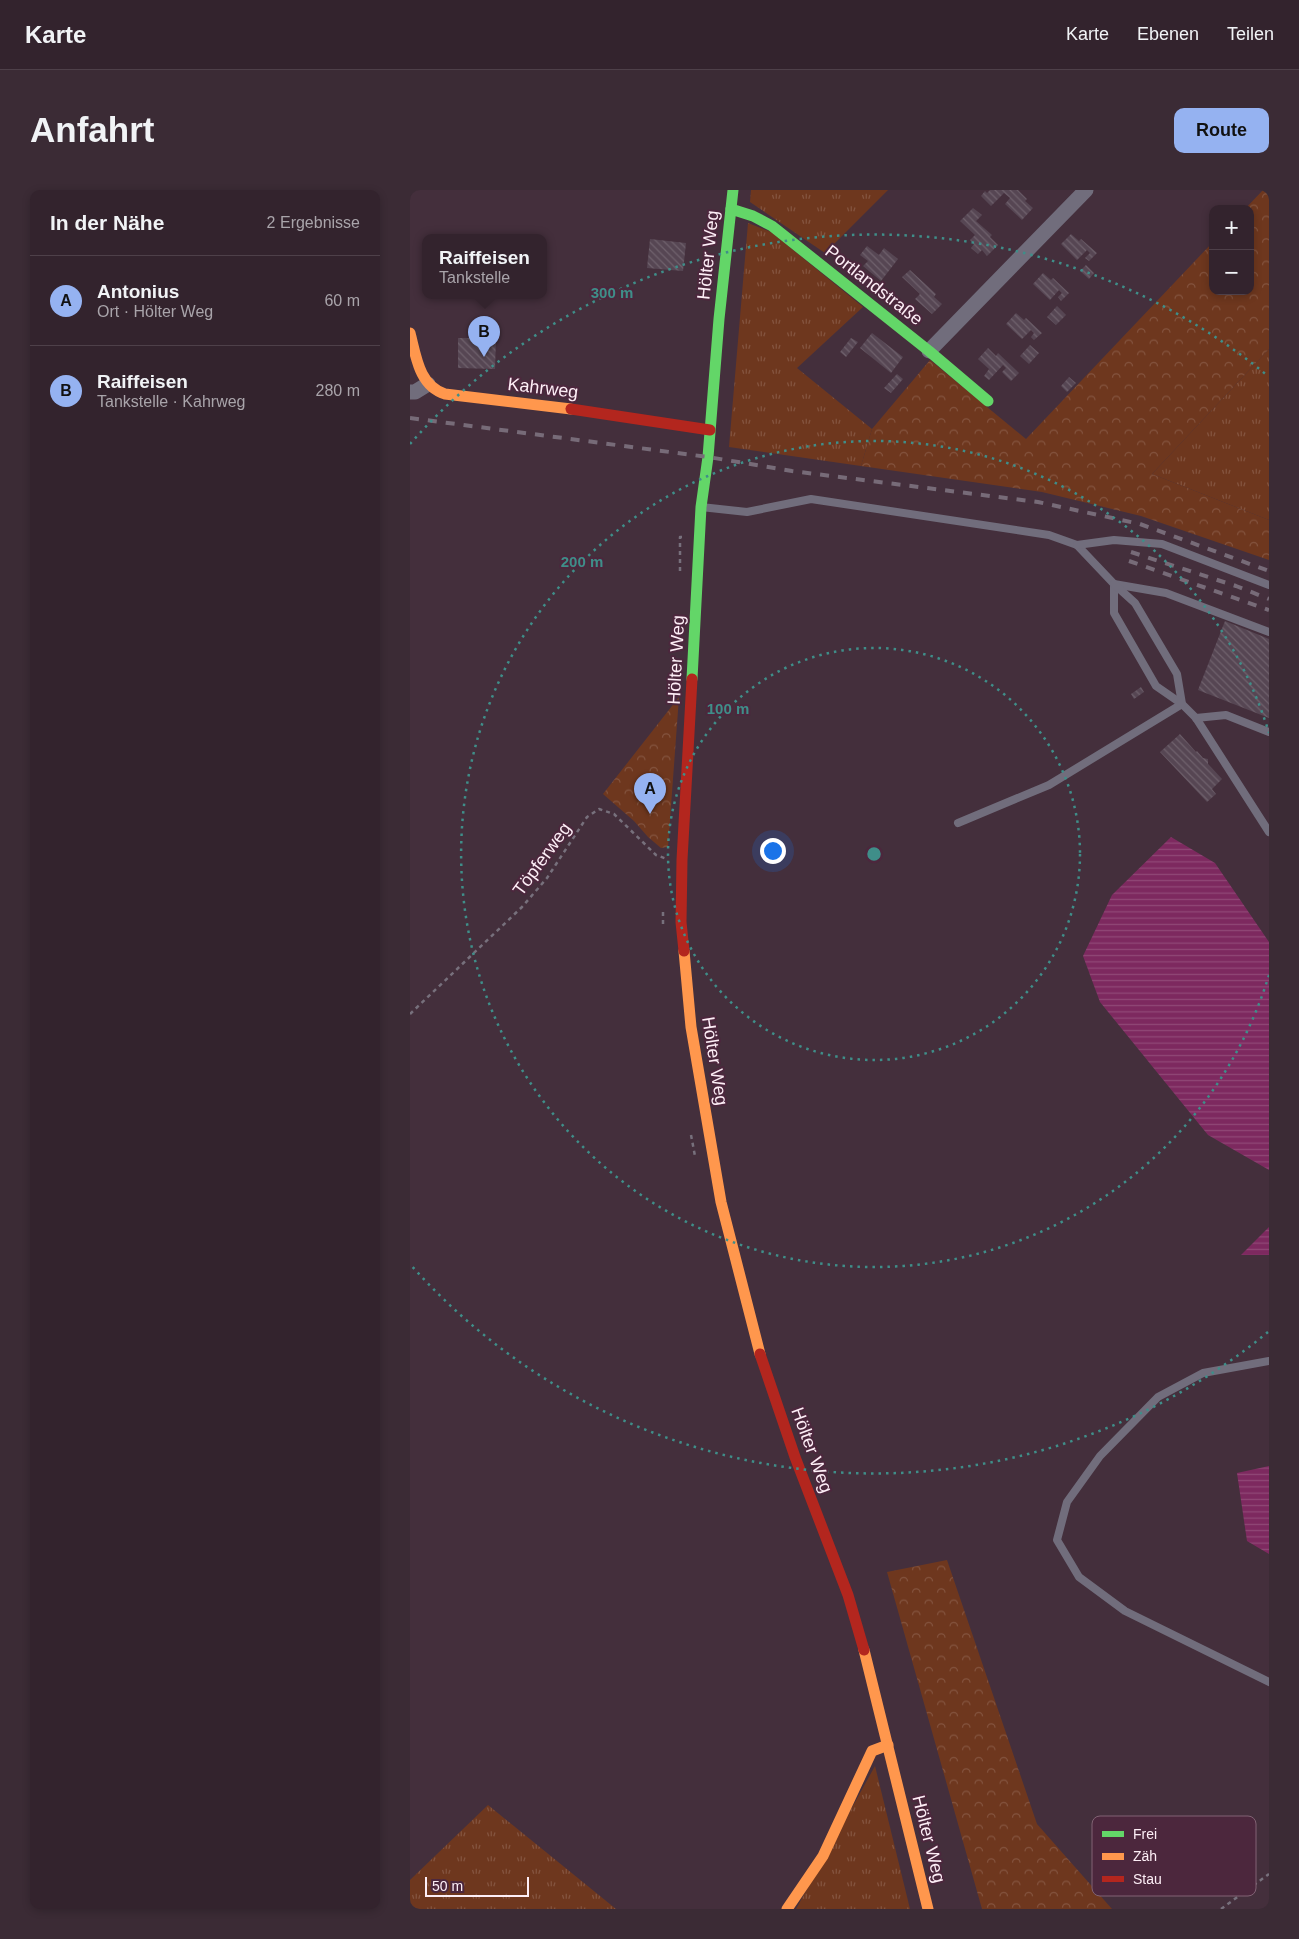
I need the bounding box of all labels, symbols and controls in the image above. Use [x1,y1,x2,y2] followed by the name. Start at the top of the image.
[25,21,86,48] text: Karte
[1066,24,1109,44] text: Karte
[1137,24,1199,44] text: Ebenen
[1227,24,1274,44] text: Teilen
[1174,108,1269,153] button: Route
[30,110,154,149] text: Anfahrt
[1209,205,1254,295] map controls
[1209,205,1254,250] button: +
[693,209,723,301] street label: Hölter Weg
[50,211,164,234] text: In der Nähe
[267,214,360,231] text: 2 Ergebnisse
[422,234,547,299] popup
[821,241,927,329] street label: Portlandstraße
[439,247,530,268] text: Raiffeisen
[1209,250,1254,295] button: −
[439,269,510,286] text: Tankstelle
[97,281,179,302] text: Antonius
[591,284,633,301] text: 300 m
[60,292,72,309] text: A
[324,292,360,309] text: 60 m
[97,303,213,320] text: Ort · Hölter Weg
[468,316,500,357] pin: B
[97,371,188,392] text: Raiffeisen
[507,374,579,402] street label: Kahrweg
[60,382,72,399] text: B
[316,382,360,399] text: 280 m
[97,393,246,410] text: Tankstelle · Kahrweg
[561,553,603,570] text: 200 m
[664,615,688,705] street label: Hölter Weg
[707,700,749,717] text: 100 m
[634,773,666,814] pin: A
[509,819,575,899] street label: Töpferweg
[760,838,786,864] your location
[865,845,883,863] centre of rings
[698,1015,732,1107] street label: Hölter Weg
[787,1404,837,1496] street label: Hölter Weg
[908,1793,950,1885] street label: Hölter Weg
[1092,1816,1256,1896] legend
[1133,1826,1157,1842] text: Frei
[1133,1848,1157,1864] text: Zäh
[1133,1871,1162,1887] text: Stau
[425,1874,529,1897] scale bar
[432,1878,463,1894] text: 50 m

